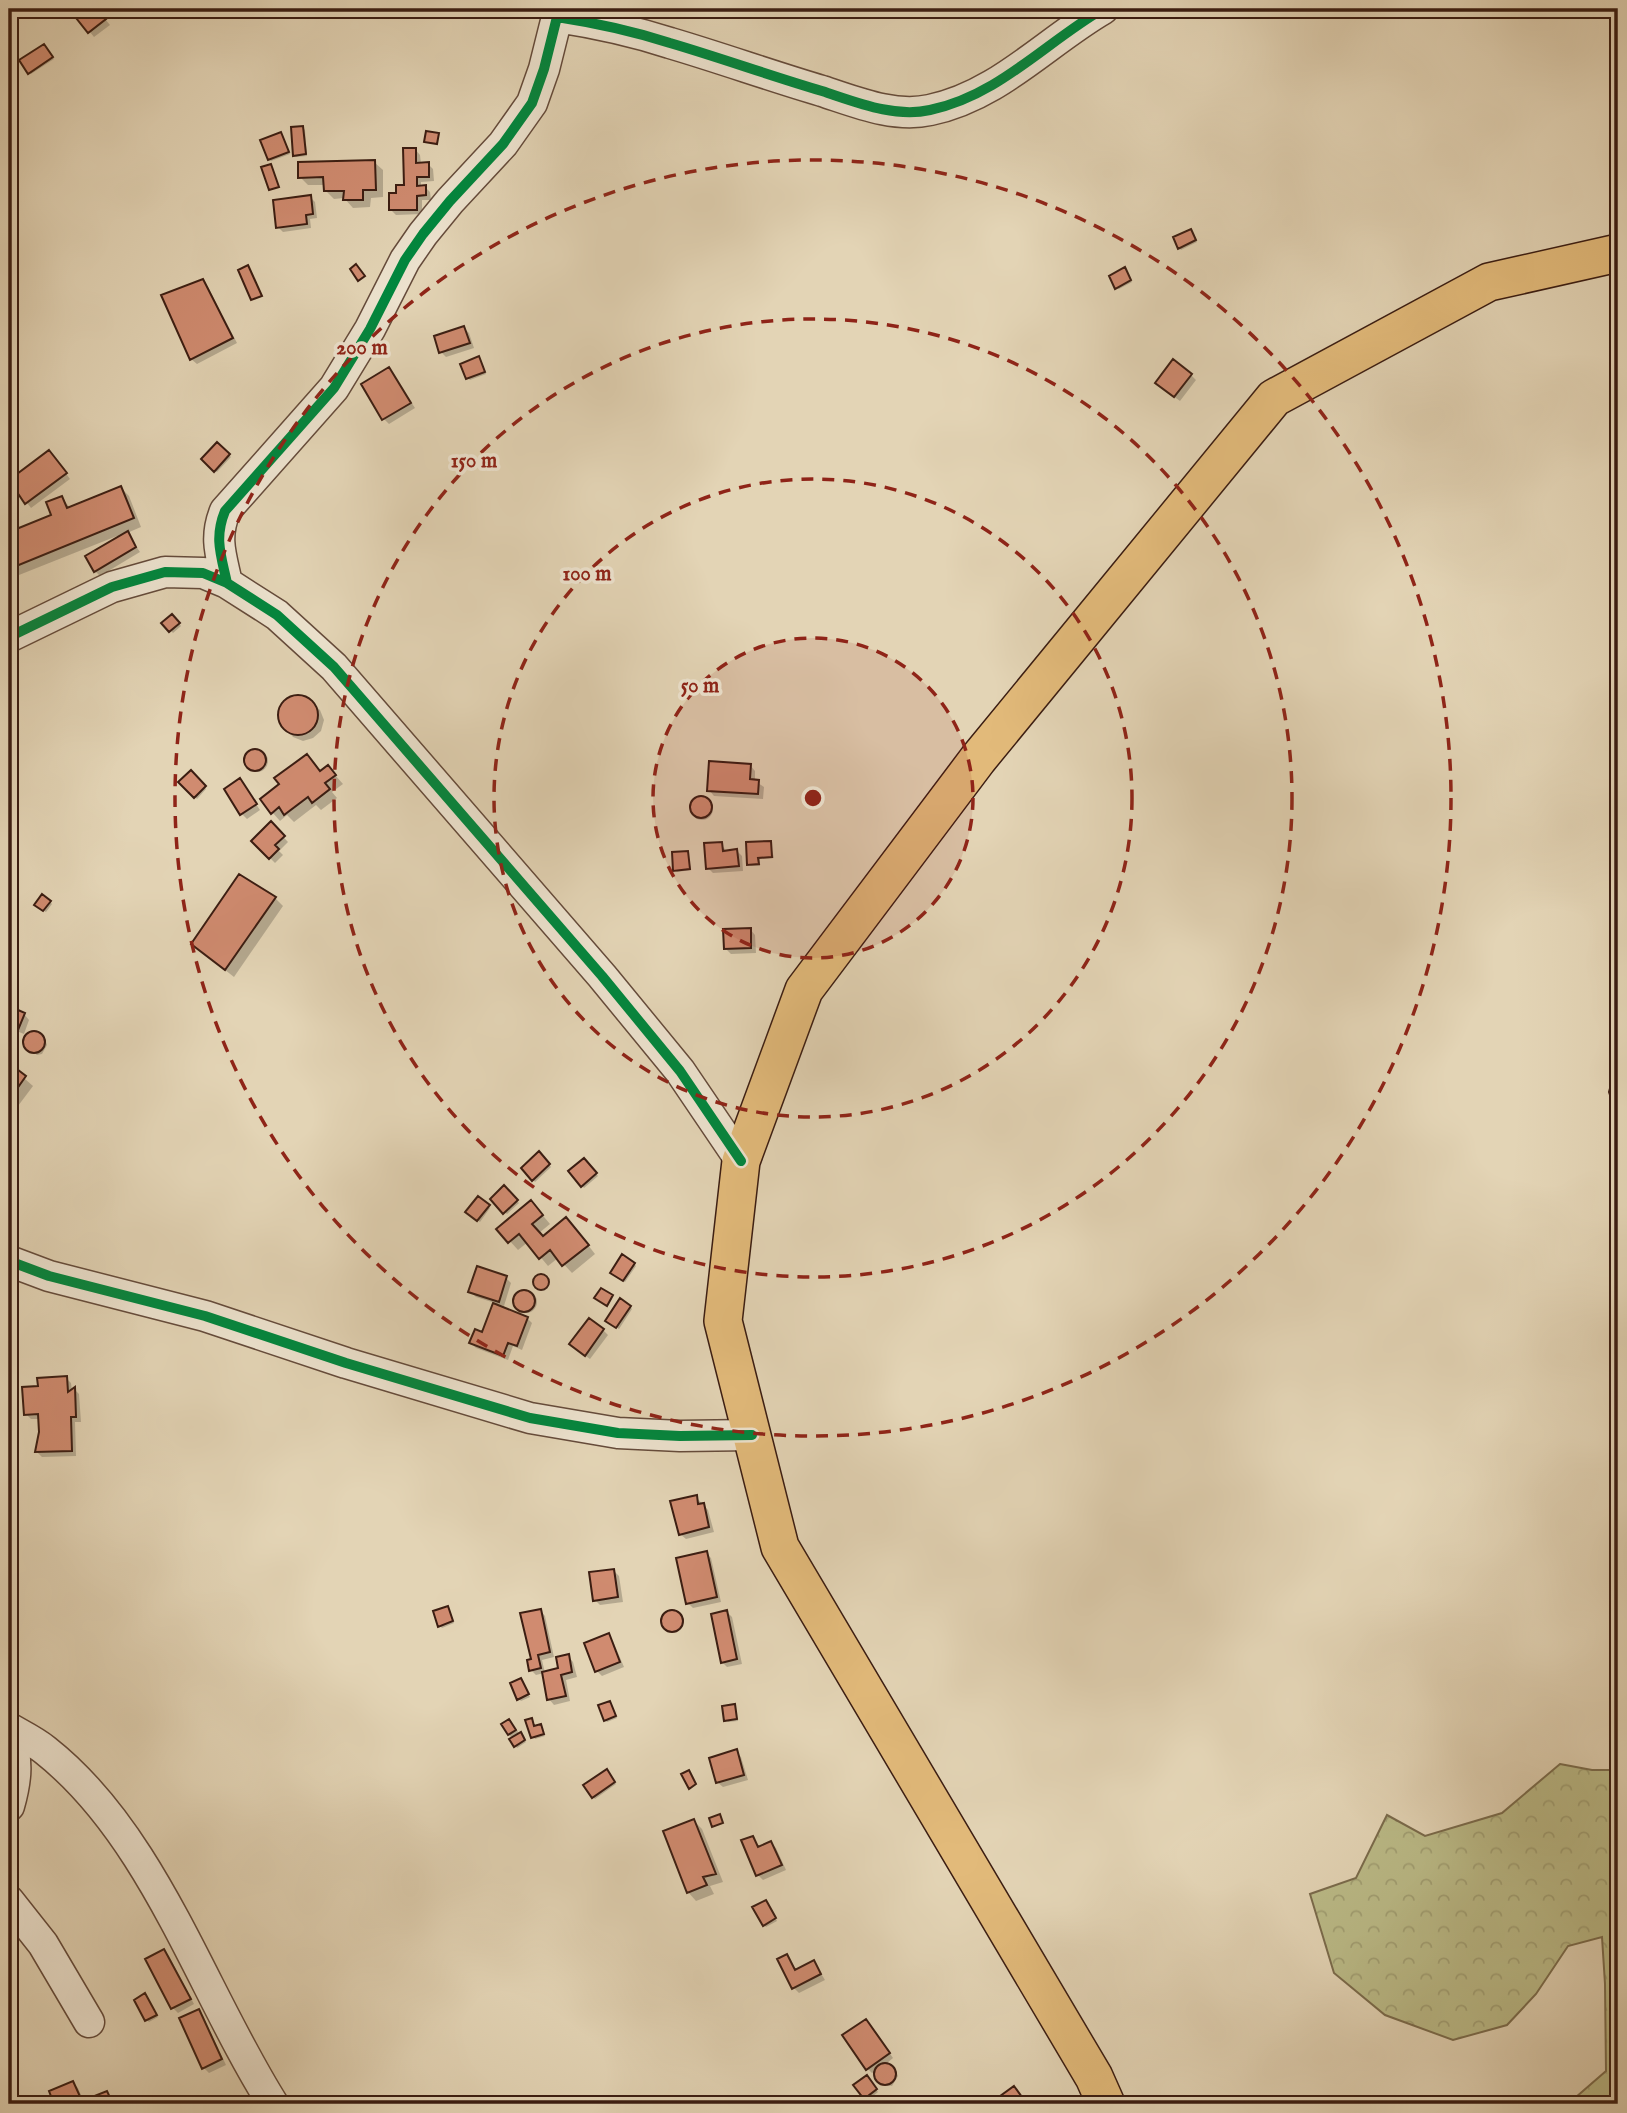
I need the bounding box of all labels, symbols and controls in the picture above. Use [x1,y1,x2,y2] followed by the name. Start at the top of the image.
[336,335,388,362] text: 200 m
[451,448,498,475] text: 150 m
[562,561,612,588] text: 100 m
[681,673,720,700] text: 50 m
[801,786,825,810] centre of rings

